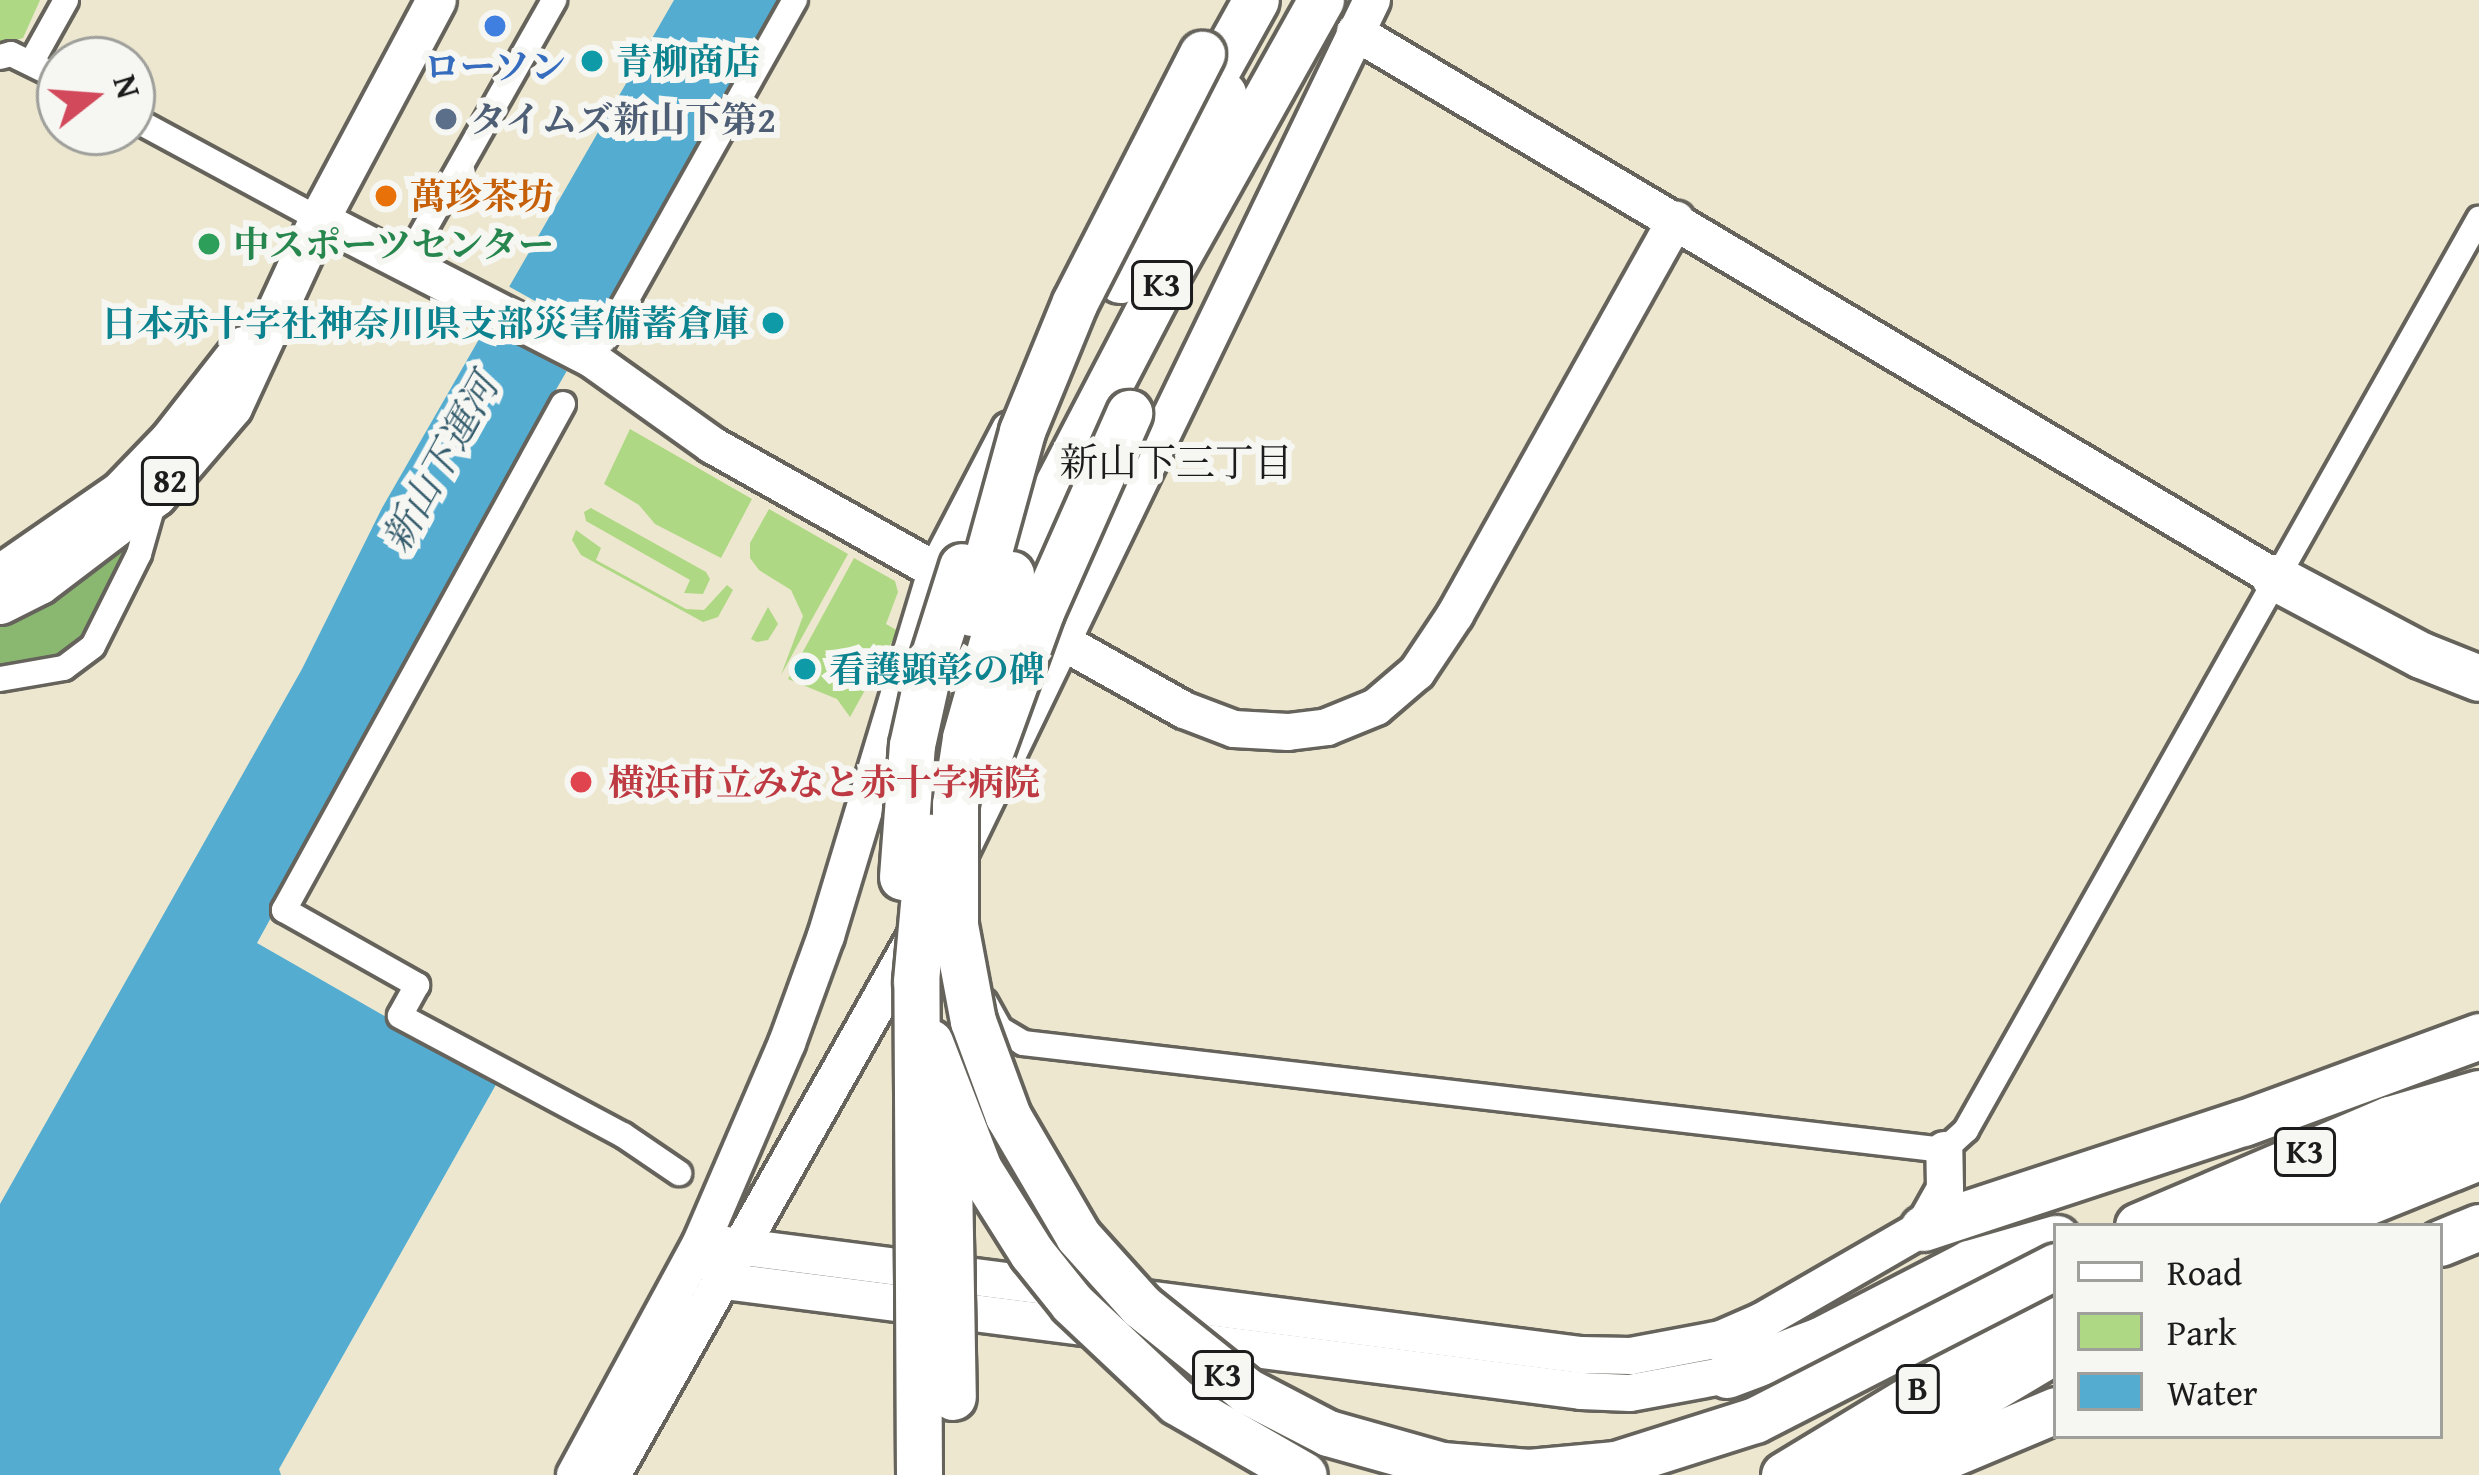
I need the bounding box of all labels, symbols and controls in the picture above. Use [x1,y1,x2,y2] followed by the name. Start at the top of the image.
[482,13,508,39] marker: ローソン
[36,36,156,156] north arrow
[616,39,760,83] place label: 青柳商店
[423,44,567,88] place label: ローソン
[579,48,605,74] marker: 青柳商店
[101,69,154,104] text: N
[470,97,777,141] place label: タイムズ新山下第2
[433,106,459,132] marker: タイムズ新山下第2
[410,174,554,218] place label: 萬珍茶坊
[373,183,399,209] marker: 萬珍茶坊
[233,222,557,266] place label: 中スポーツセンター
[196,231,222,257] marker: 中スポーツセンター
[1129,258,1195,312] road number: K3
[101,301,749,345] place label: 日本赤十字社神奈川県支部災害備蓄倉庫
[760,310,786,336] marker: 日本赤十字社神奈川県支部災害備蓄倉庫
[372,366,508,560] water label: 新山下運河
[1059,439,1293,485] district label: 新山下三丁目
[140,454,200,508] road number: 82
[829,647,1045,691] place label: 看護顕彰の碑
[792,656,818,682] marker: 看護顕彰の碑
[608,760,1040,804] place label: 横浜市立みなと赤十字病院
[565,766,597,798] marker: 横浜市立みなと赤十字病院
[2272,1125,2338,1179] road number: K3
[2053,1223,2443,1439] legend
[2167,1245,2242,1298] text: Road
[2167,1305,2237,1358] text: Park
[1190,1348,1256,1402] road number: K3
[1894,1362,1942,1416] road number: B
[2167,1365,2258,1418] text: Water

